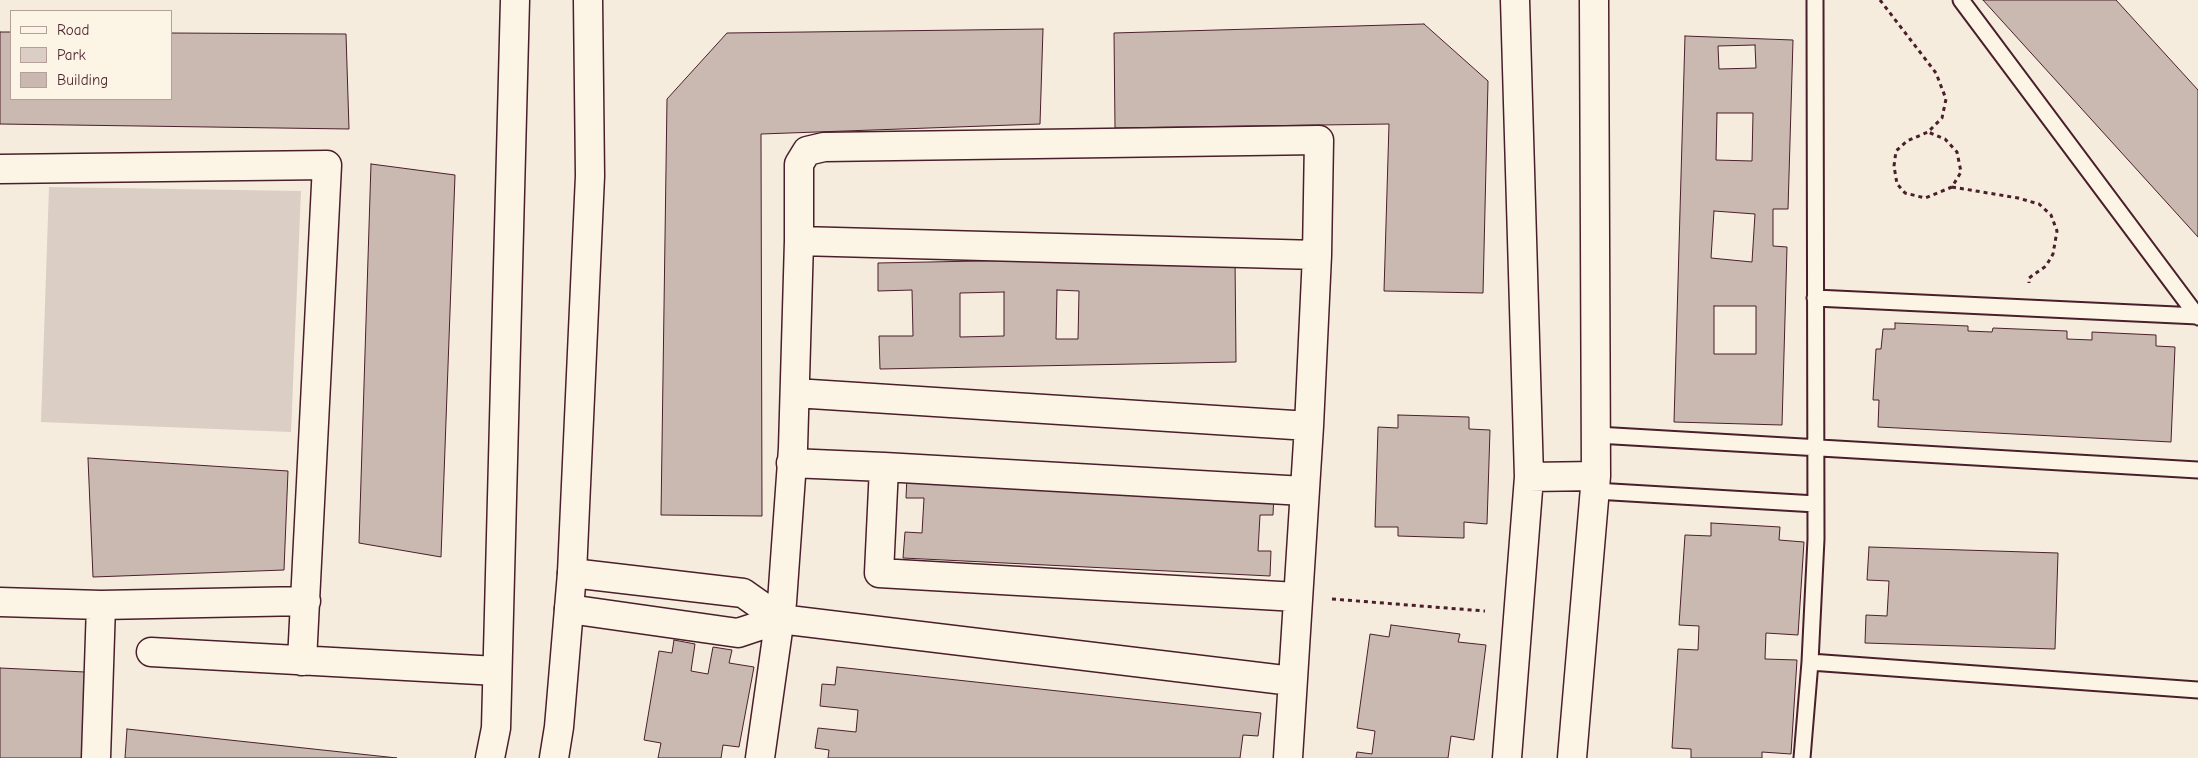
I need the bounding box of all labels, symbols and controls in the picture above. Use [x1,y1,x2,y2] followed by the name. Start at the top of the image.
[10,10,172,100] legend
[57,21,89,39] text: Road
[57,46,86,64] text: Park
[57,71,108,89] text: Building

